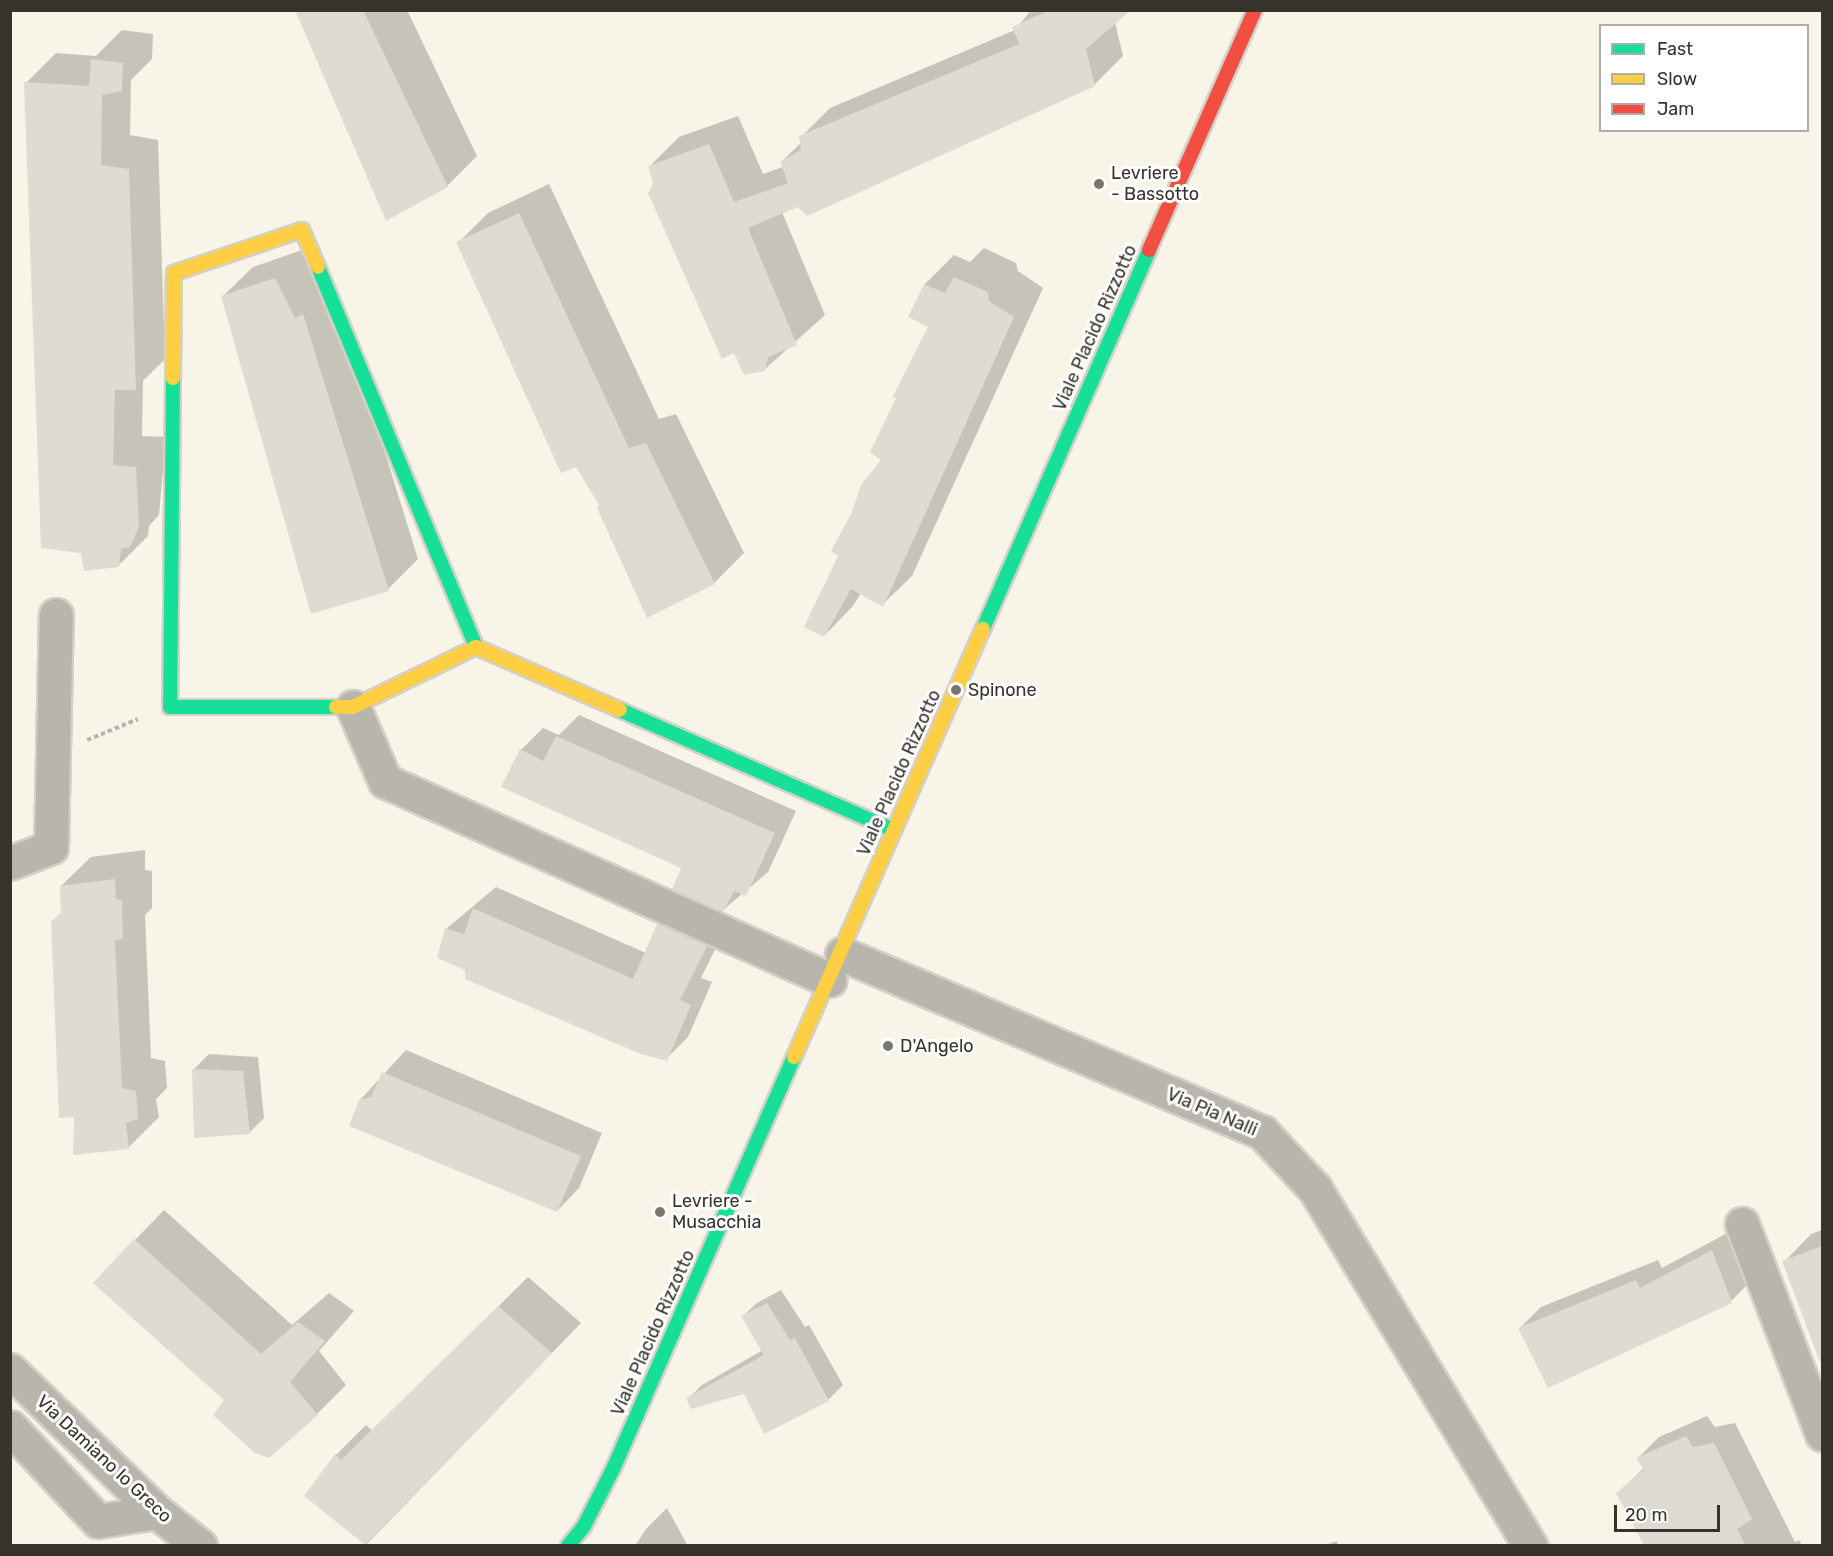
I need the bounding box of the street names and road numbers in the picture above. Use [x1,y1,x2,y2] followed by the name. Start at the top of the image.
[1049,242,1141,414] street label: Viale Placido Rizzotto
[853,687,945,859] street label: Viale Placido Rizzotto
[1163,1083,1261,1141] street label: Via Pia Nalli
[607,1247,699,1419] street label: Viale Placido Rizzotto
[32,1391,176,1527] street label: Via Damiano lo Greco

